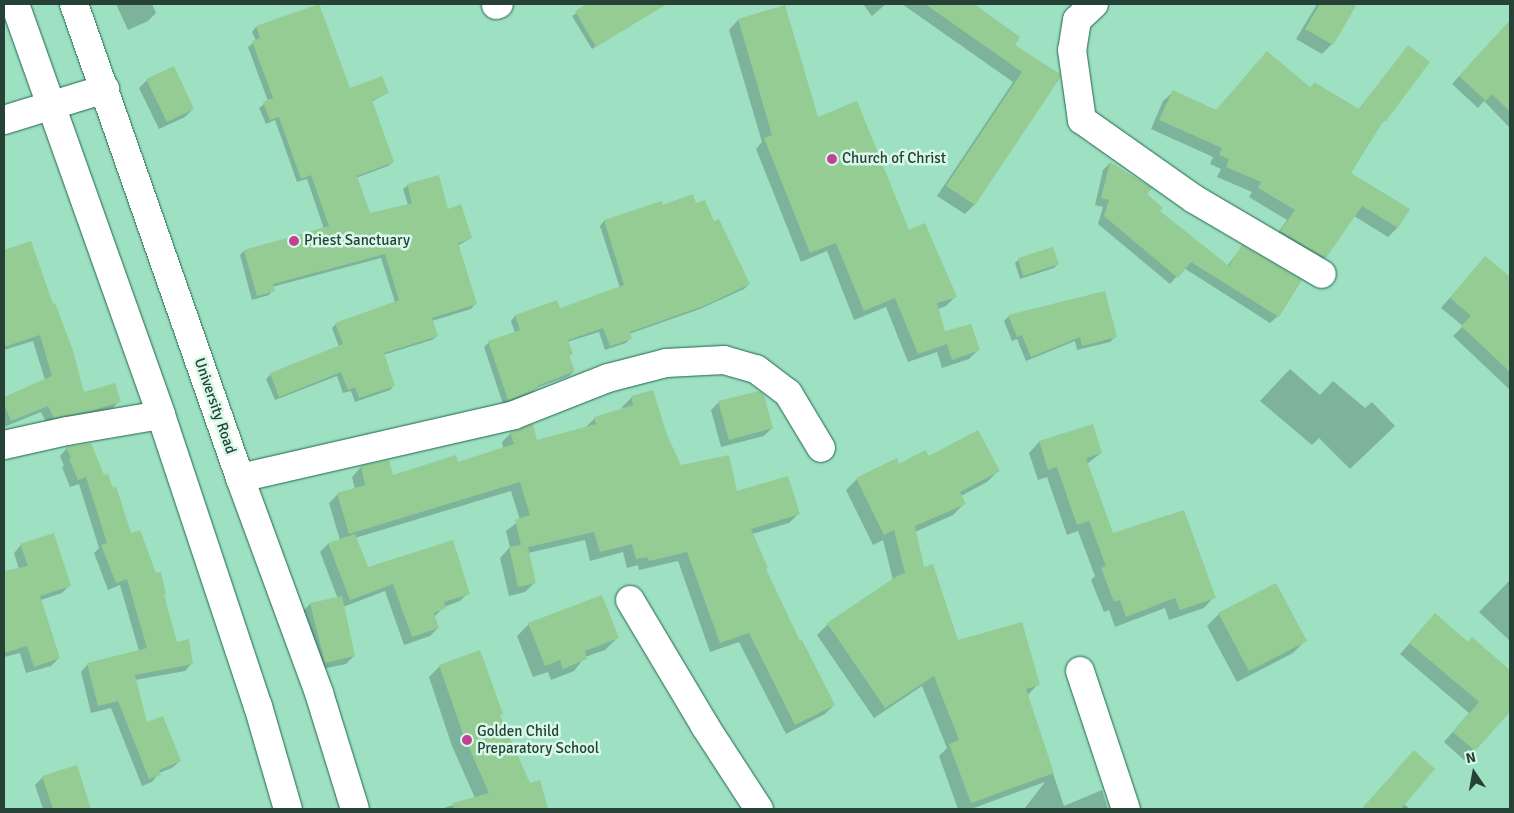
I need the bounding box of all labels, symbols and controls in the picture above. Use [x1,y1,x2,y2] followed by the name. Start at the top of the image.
[842,150,946,168] place label: Church of Christ
[826,153,838,165] marker: Church of Christ
[304,232,410,250] place label: Priest Sanctuary
[288,235,300,247] marker: Priest Sanctuary
[190,356,240,456] street label: University Road
[477,722,599,757] place label: Golden Child Preparatory School
[461,734,473,746] marker: Golden Child Preparatory School
[1449,748,1499,798] north arrow
[1464,749,1477,767] text: N

